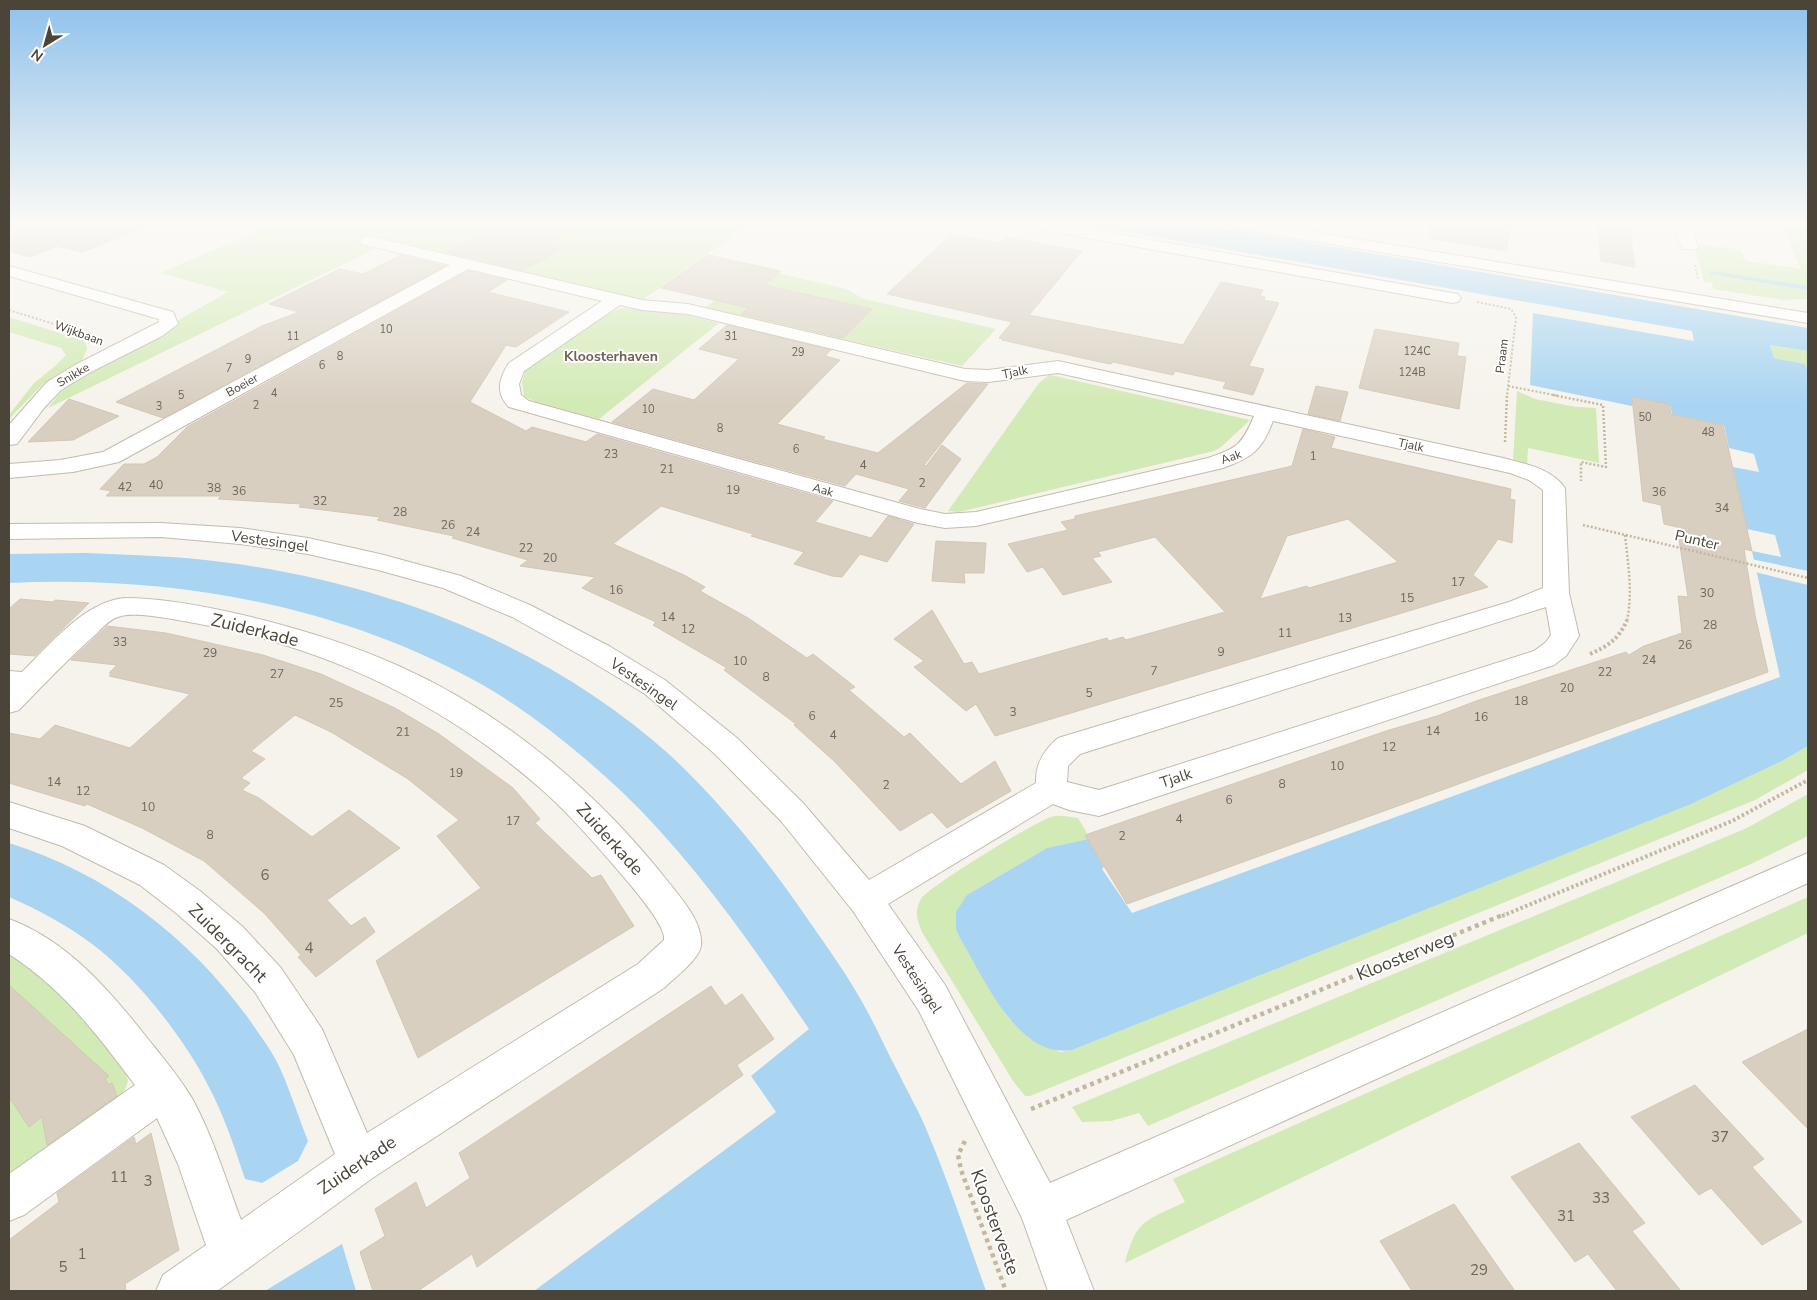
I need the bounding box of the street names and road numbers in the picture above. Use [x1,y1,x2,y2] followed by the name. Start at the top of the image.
[52,317,106,349] street label: Wijkbaan
[1492,338,1512,374] street label: Praam
[54,359,92,391] street label: Snikke
[1001,361,1030,382] street label: Tjalk
[223,369,262,400] street label: Boeier
[1397,434,1426,456] street label: Tjalk
[1218,446,1245,468] street label: Aak
[811,479,836,501] street label: Aak
[1673,525,1722,555] street label: Punter
[229,526,311,556] street label: Vestesingel
[209,608,301,652] street label: Zuiderkade
[605,653,682,715] street label: Vestesingel
[1157,763,1195,793] street label: Tjalk
[571,798,649,880] street label: Zuiderkade
[183,898,273,988] street label: Zuidergracht
[1353,926,1457,986] street label: Kloosterweg
[887,940,947,1018] street label: Vestesingel
[313,1130,401,1200] street label: Zuiderkade
[965,1166,1025,1278] street label: Kloosterveste

